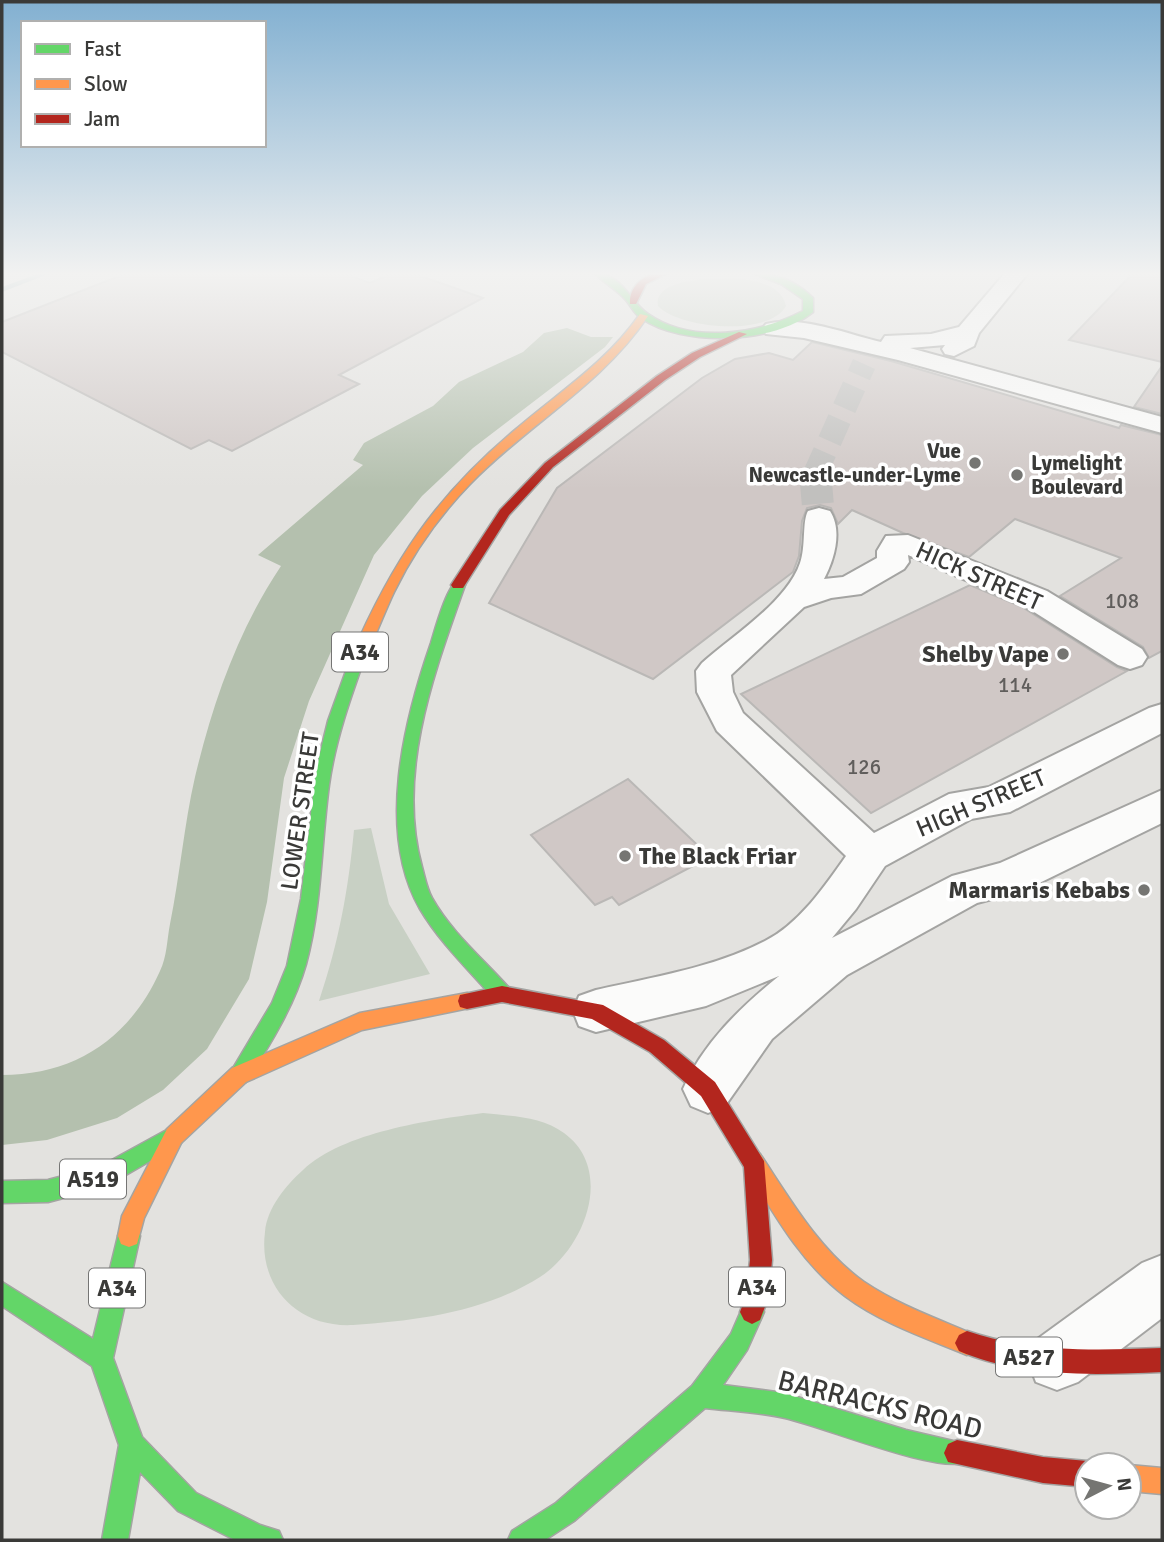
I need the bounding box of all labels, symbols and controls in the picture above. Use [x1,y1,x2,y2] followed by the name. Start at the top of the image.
[21,21,266,147] legend
[84,36,121,62] text: Fast
[84,71,128,97] text: Slow
[84,106,120,132] text: Jam
[749,438,961,488] place label: Vue Newcastle-under-Lyme
[1031,450,1123,500] place label: Lymelight Boulevard
[967,455,983,471] marker: Vue Newcastle-under-Lyme
[1009,467,1025,483] marker: Lymelight Boulevard
[911,535,1047,617] street label: HICK STREET
[1105,588,1139,614] house number: 108
[332,632,388,672] road number: A34
[922,639,1049,669] place label: Shelby Vape
[1055,646,1071,662] marker: Shelby Vape
[998,672,1032,698] house number: 114
[274,730,326,892] street label: LOWER STREET
[847,754,881,780] house number: 126
[912,762,1051,844] street label: HIGH STREET
[639,841,797,871] place label: The Black Friar
[617,848,633,864] marker: The Black Friar
[948,875,1130,905] place label: Marmaris Kebabs
[1136,882,1152,898] marker: Marmaris Kebabs
[60,1160,126,1198] road number: A519
[89,1268,145,1308] road number: A34
[729,1268,785,1306] road number: A34
[996,1338,1062,1376] road number: A527
[774,1363,986,1447] street label: BARRACKS ROAD
[1073,1451,1143,1521] north arrow
[1111,1477,1137,1492] text: N

